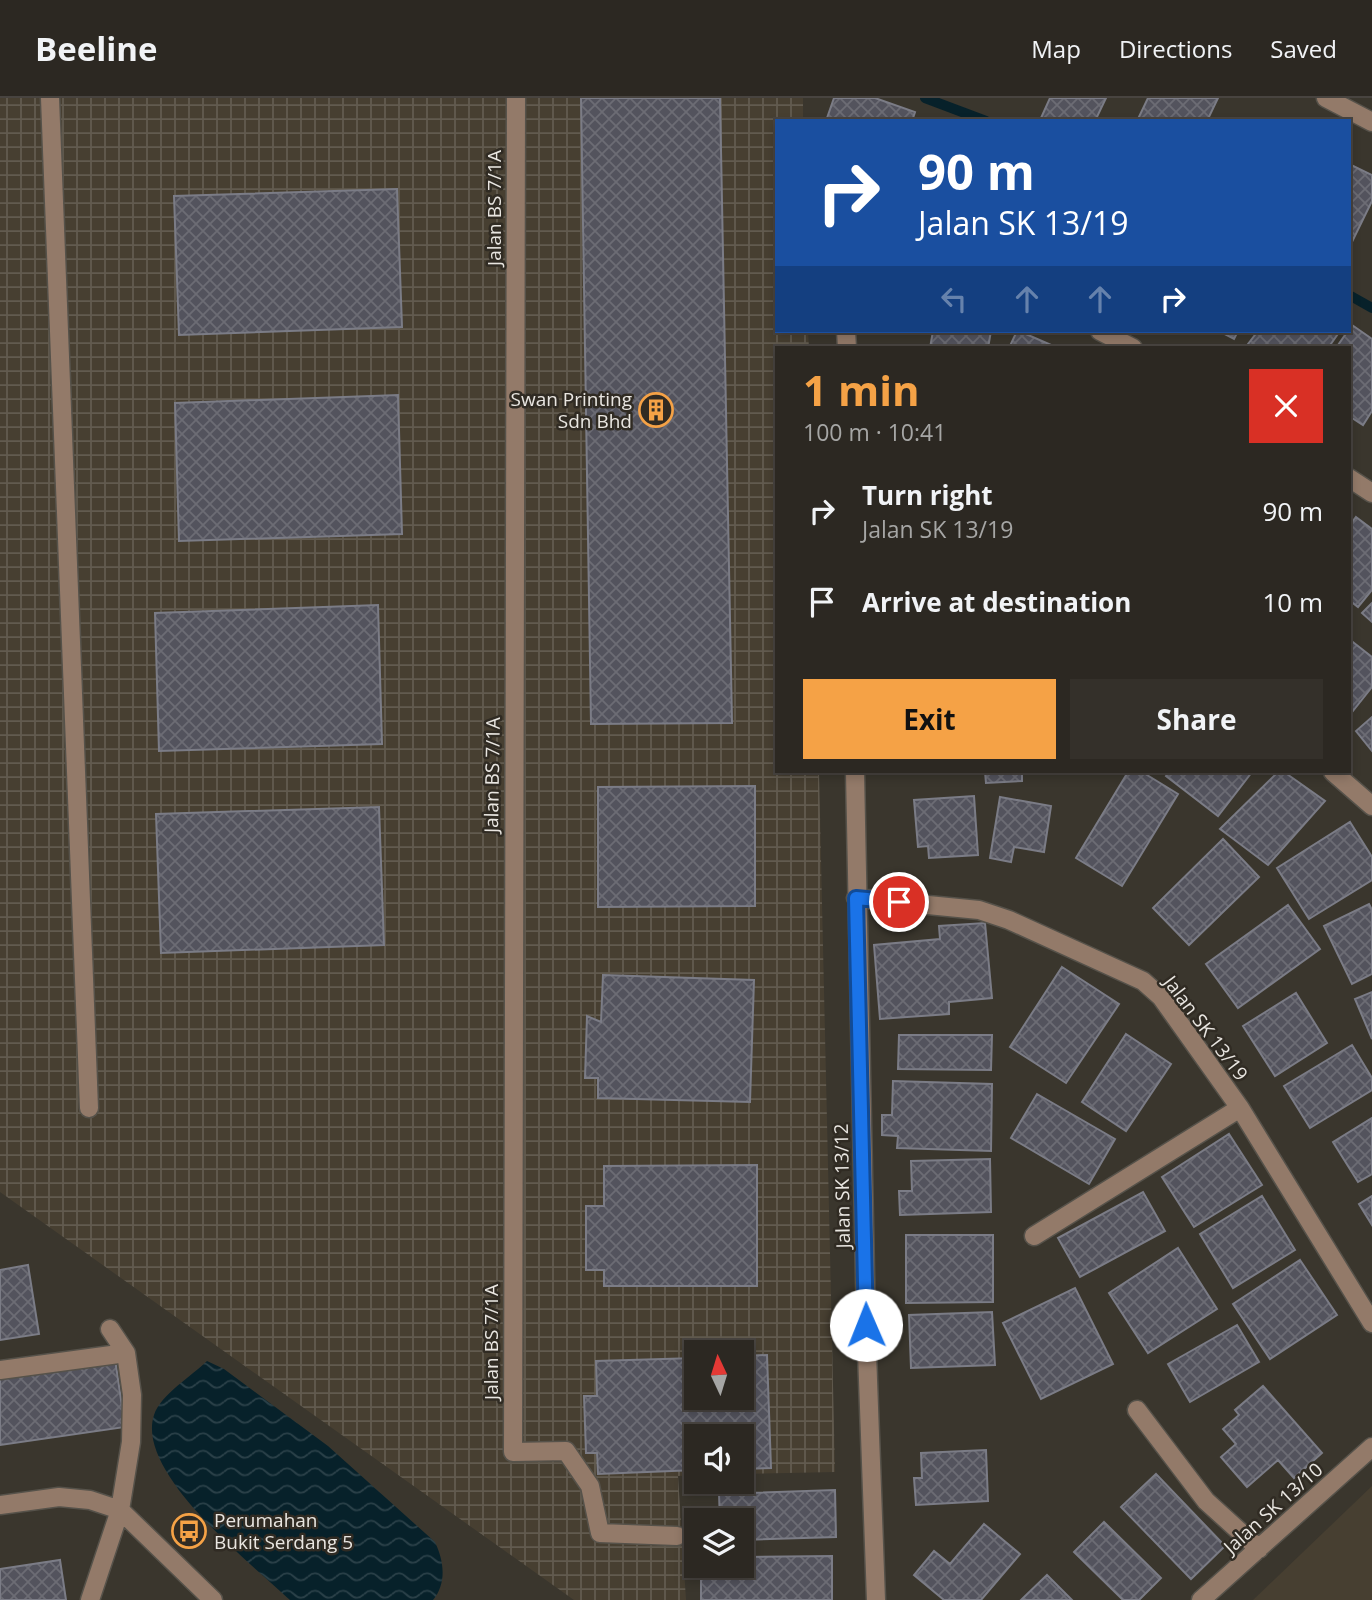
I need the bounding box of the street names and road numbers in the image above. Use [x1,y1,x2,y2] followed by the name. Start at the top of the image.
[481,150,507,268] street label: Jalan BS 7/1A
[478,717,506,835] street label: Jalan BS 7/1A
[1157,969,1254,1086] street label: Jalan SK 13/19
[828,1123,856,1251] street label: Jalan SK 13/12
[478,1284,504,1402] street label: Jalan BS 7/1A
[1216,1457,1328,1561] street label: Jalan SK 13/10

